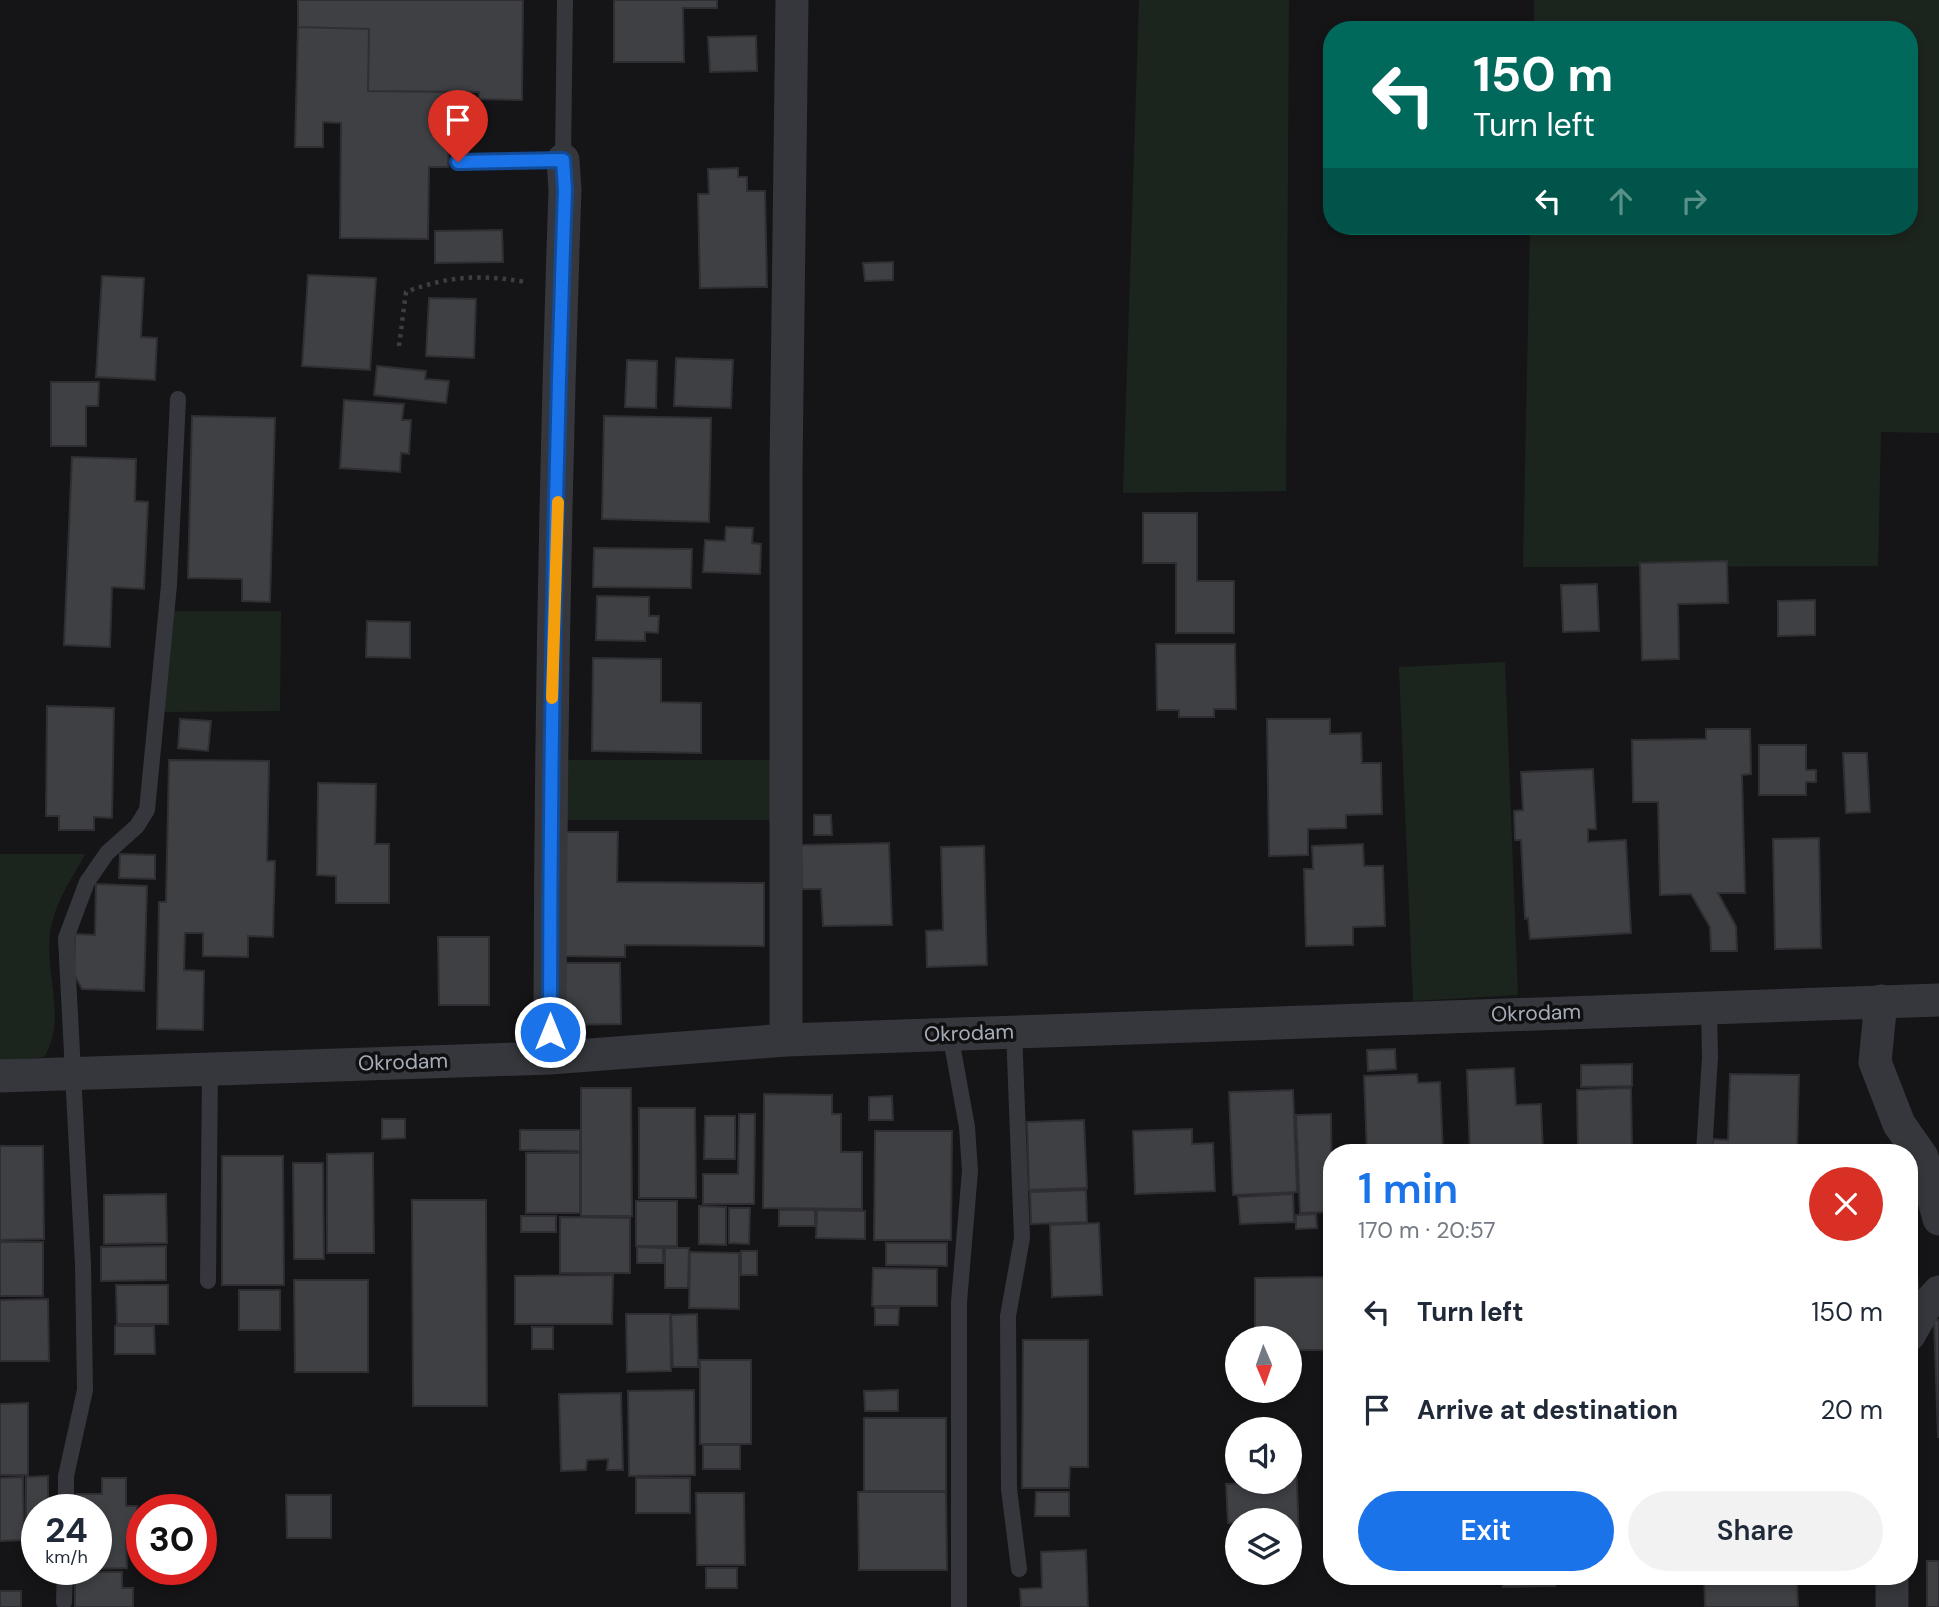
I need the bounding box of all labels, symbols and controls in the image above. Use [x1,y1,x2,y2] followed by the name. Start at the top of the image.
[1473,42,1613,106] text: 150 m
[1358,49,1449,140] icon: left
[428,90,488,162] pin
[439,101,477,139] icon: arrive
[1473,104,1595,146] text: Turn left
[1529,182,1567,220] icon: left
[1602,182,1640,220] icon: ahead
[1675,182,1713,220] icon: right
[513,995,587,1069] position arrow
[1491,997,1581,1029] street label: Okrodam
[924,1017,1014,1049] street label: Okrodam
[358,1046,448,1078] street label: Okrodam
[1358,1161,1458,1216] text: 1 min
[1809,1167,1883,1241] button: close
[1358,1215,1496,1245] text: 170 m · 20:57
[1358,1293,1396,1331] icon: left
[1417,1295,1524,1329] text: Turn left
[1811,1295,1883,1329] text: 150 m
[1225,1326,1302,1404] north arrow
[1225,1326,1302,1585] map controls
[1358,1391,1396,1429] icon: arrive
[1417,1393,1678,1427] text: Arrive at destination
[1820,1393,1883,1427] text: 20 m
[1225,1417,1302,1494] button: sound
[1358,1491,1614,1571] button: Exit
[1628,1491,1883,1571] button: Share
[126,1494,217,1585] speed limit sign: 30
[45,1507,88,1553] text: 24
[1225,1508,1302,1585] button: layers
[45,1545,88,1569] text: km/h

